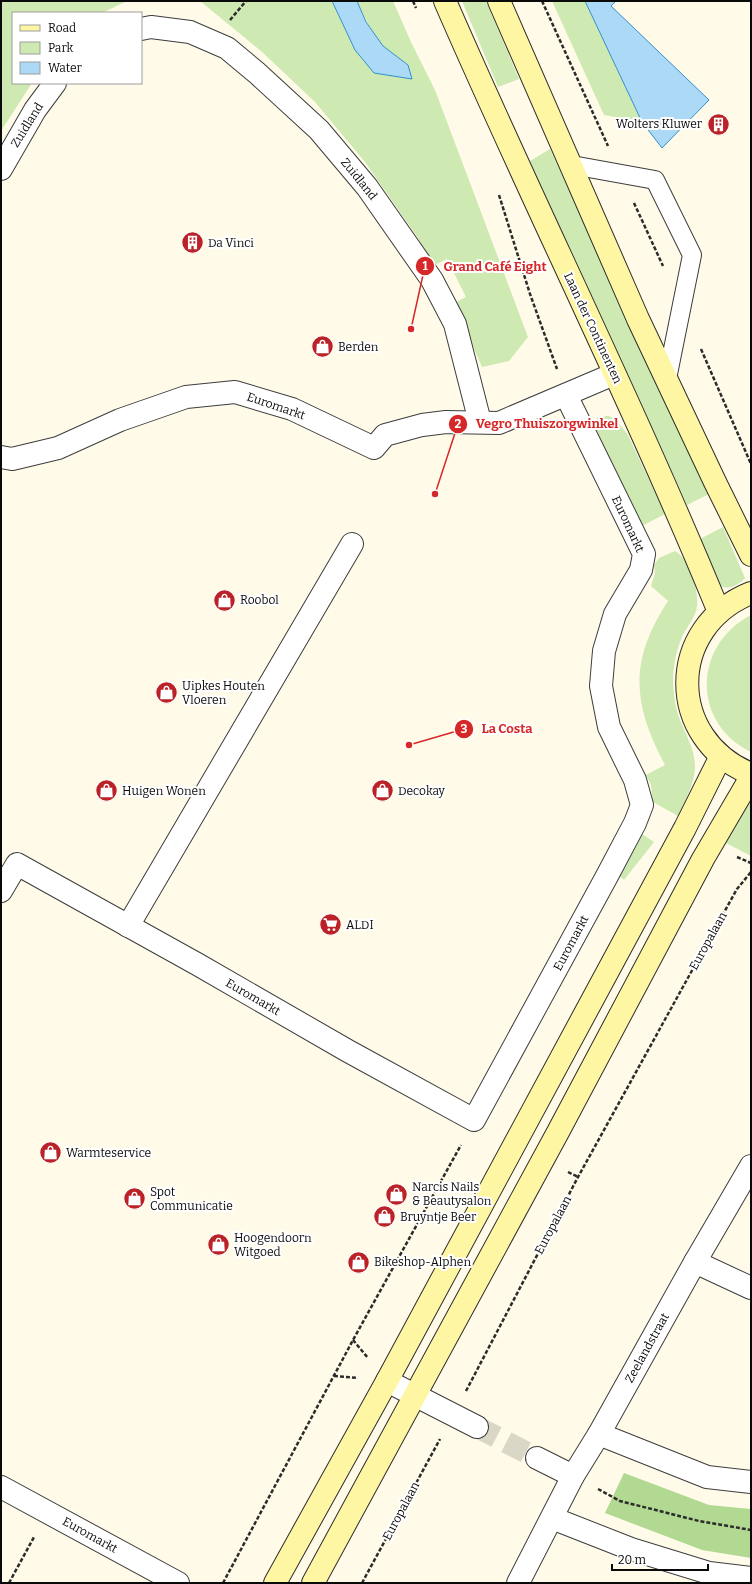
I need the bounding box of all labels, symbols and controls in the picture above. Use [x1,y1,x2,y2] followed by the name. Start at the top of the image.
[12,12,142,84] legend
[48,21,76,35] text: Road
[48,41,74,55] text: Park
[48,61,83,75] text: Water
[8,100,46,150] street label: Zuidland
[705,111,731,137] building icon: Wolters Kluwer
[616,117,703,131] place label: Wolters Kluwer
[338,155,380,203] street label: Zuidland
[179,230,205,256] building icon: Da Vinci
[208,236,254,250] place label: Da Vinci
[415,254,554,279] callout: Grand Café Eight
[422,259,428,273] text: 1
[443,259,547,274] text: Grand Café Eight
[561,270,625,386] street label: Laan der Continenten
[310,334,336,360] shop icon: Berden
[338,340,379,354] place label: Berden
[245,390,308,423] street label: Euromarkt
[448,411,627,436] callout: Vegro Thuiszorgwinkel
[476,416,618,431] text: Vegro Thuiszorgwinkel
[455,417,462,431] text: 2
[609,494,647,555] street label: Euromarkt
[212,587,238,613] shop icon: Roobol
[240,593,279,607] place label: Roobol
[182,679,265,707] place label: Uipkes Houten Vloeren
[153,680,179,706] shop icon: Uipkes Houten Vloeren
[454,716,541,741] callout: La Costa
[482,721,533,736] text: La Costa
[461,722,468,736] text: 3
[94,778,120,804] shop icon: Huigen Wonen
[370,778,396,804] shop icon: Decokay
[122,784,206,798] place label: Huigen Wonen
[398,784,446,798] place label: Decokay
[686,909,730,973] street label: Europalaan
[318,912,344,938] supermarket icon: ALDI
[551,912,592,973] street label: Euromarkt
[346,918,374,932] place label: ALDI
[223,976,283,1019] street label: Euromarkt
[38,1140,64,1166] shop icon: Warmteservice
[66,1146,151,1160] place label: Warmteservice
[412,1180,492,1208] place label: Narcis Nails & Beautysalon
[383,1181,409,1207] shop icon: Narcis Nails & Beautysalon
[150,1185,233,1213] place label: Spot Communicatie
[122,1186,148,1212] shop icon: Spot Communicatie
[532,1193,574,1257] street label: Europalaan
[371,1204,397,1230] shop icon: Bruyntje Beer
[400,1210,477,1224] place label: Bruyntje Beer
[234,1231,312,1259] place label: Hoogendoorn Witgoed
[206,1232,232,1258] shop icon: Hoogendoorn Witgoed
[345,1249,371,1275] shop icon: Bikeshop-Alphen
[374,1255,471,1269] place label: Bikeshop-Alphen
[622,1310,672,1385] street label: Zeelandstraat
[380,1479,422,1543] street label: Europalaan
[60,1514,121,1556] street label: Euromarkt
[612,1546,708,1572] scale bar
[618,1553,647,1567] text: 20 m

